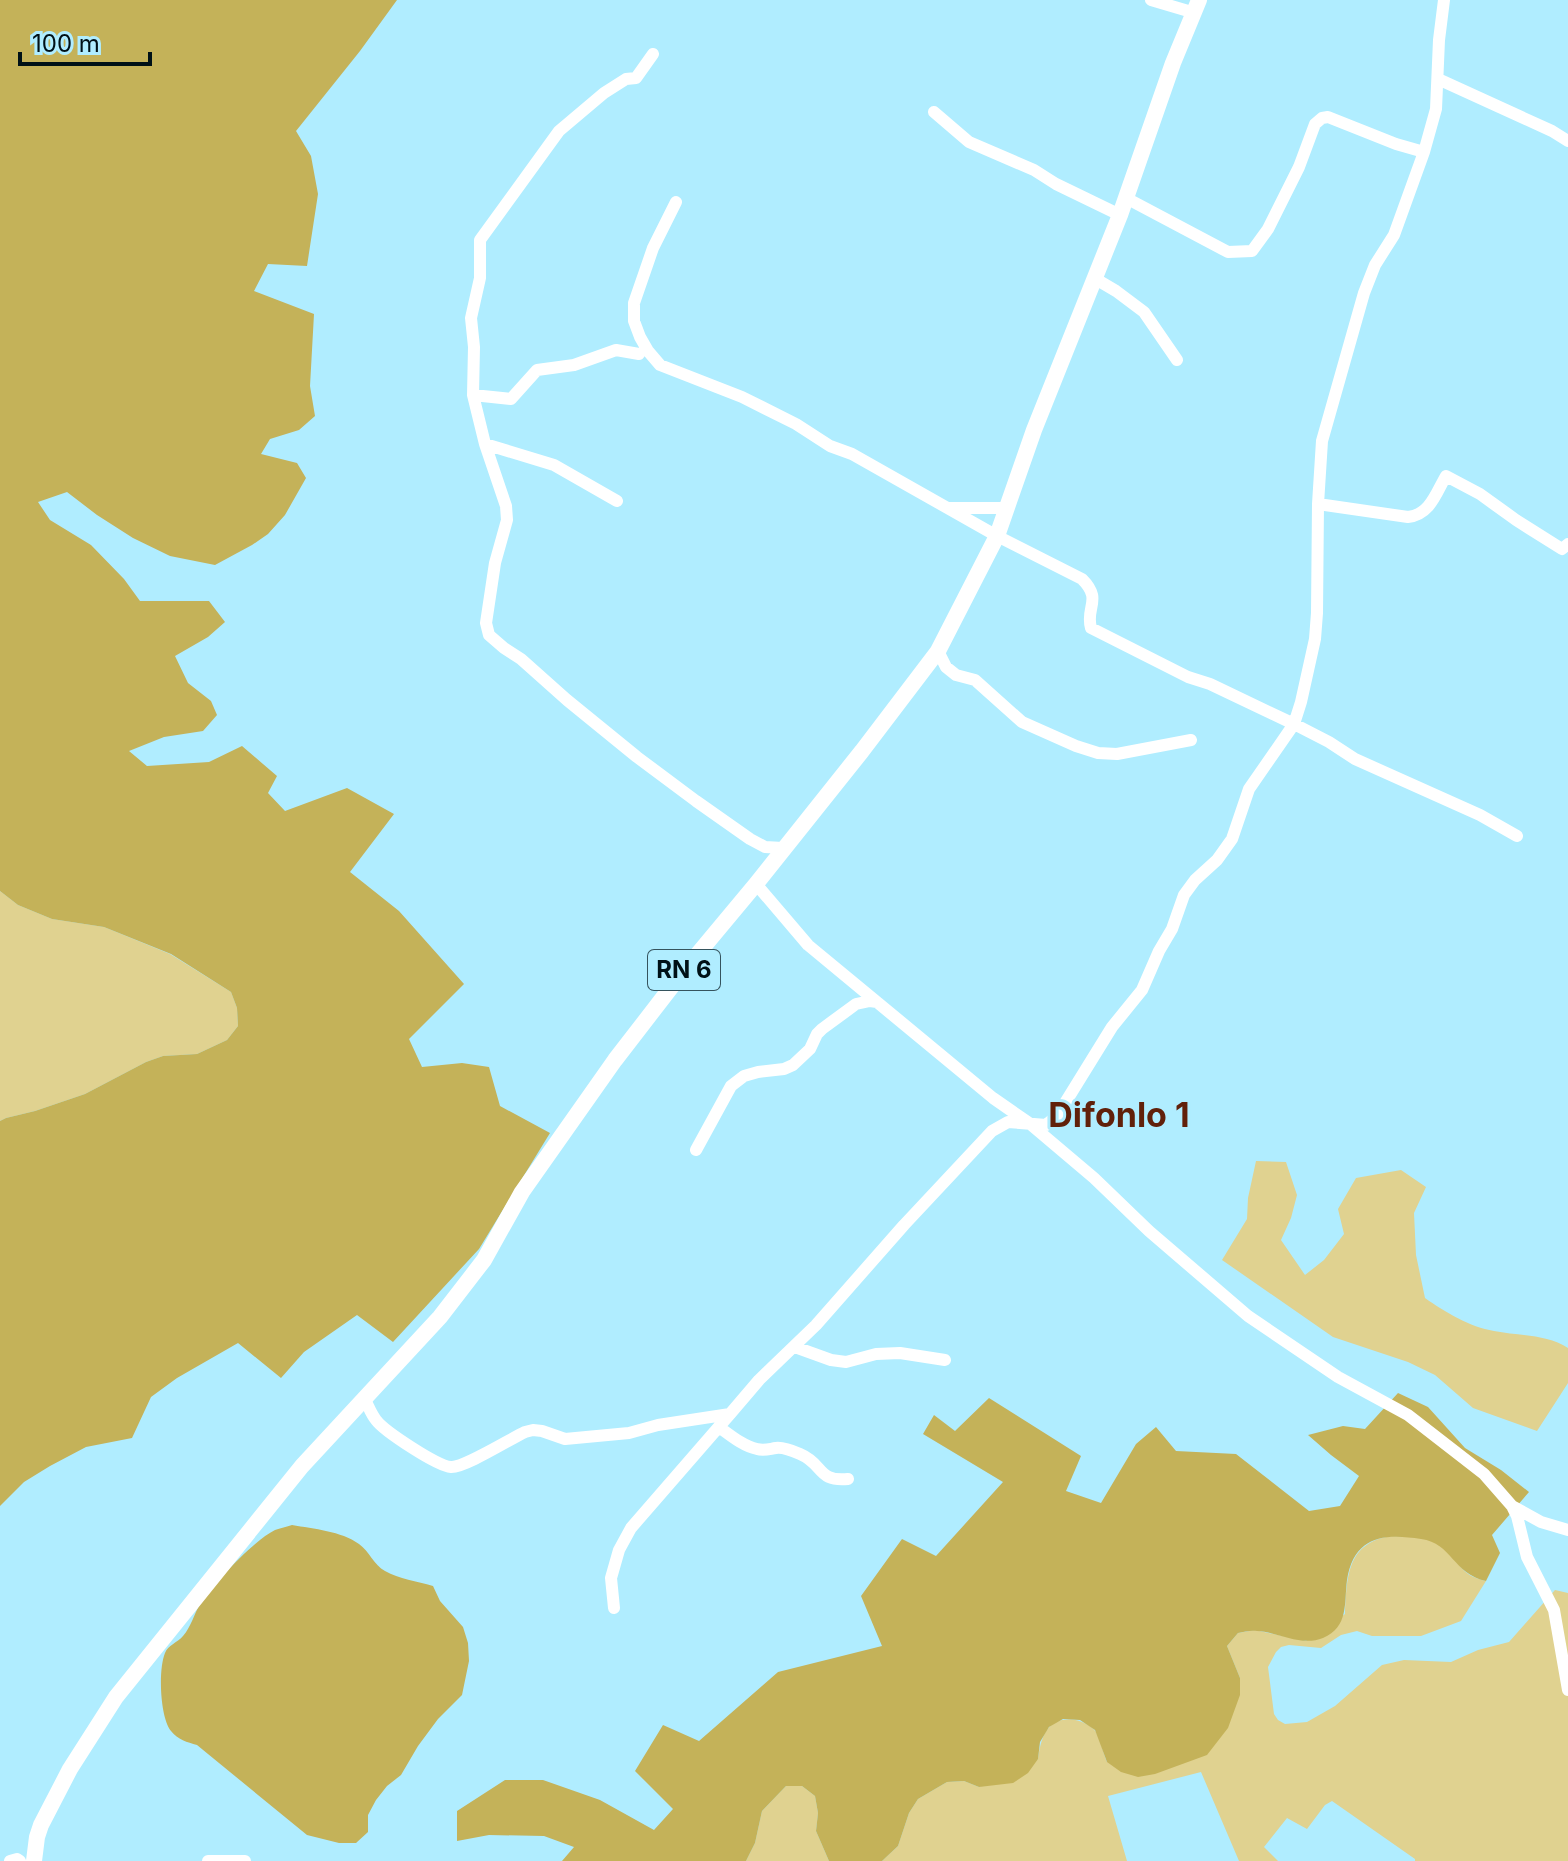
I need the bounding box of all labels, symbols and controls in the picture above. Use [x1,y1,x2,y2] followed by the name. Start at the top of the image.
[20,16,150,66] scale bar
[32,29,100,58] text: 100 m
[648,950,720,990] road number: RN 6
[1048,1094,1190,1135] district label: Difonlo 1

